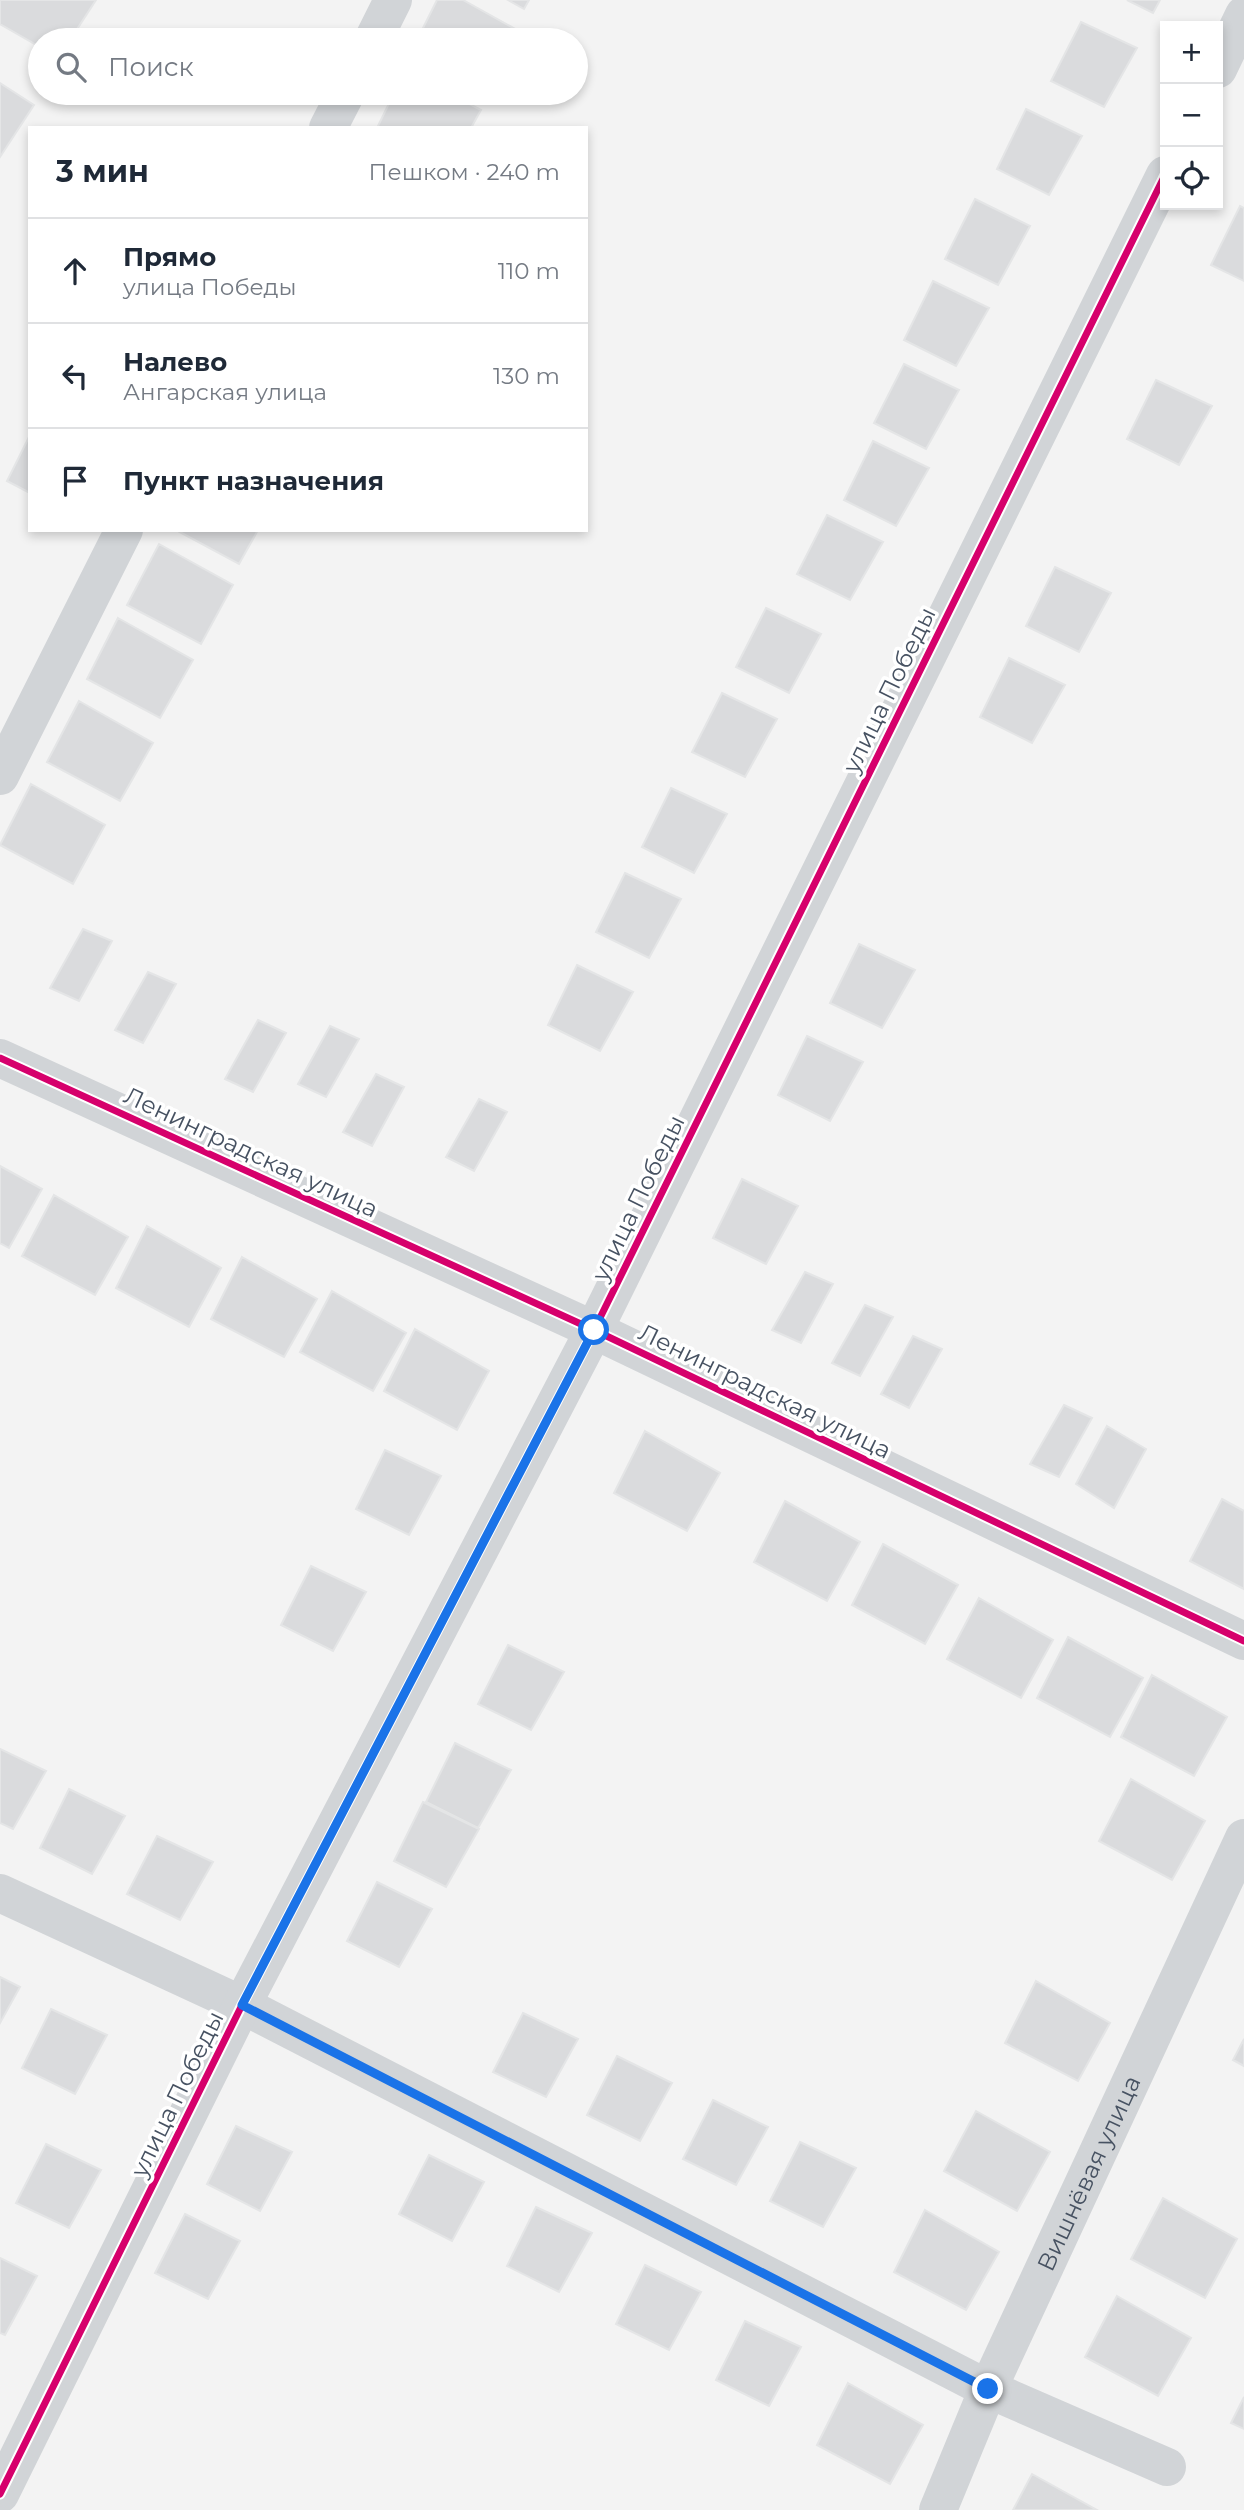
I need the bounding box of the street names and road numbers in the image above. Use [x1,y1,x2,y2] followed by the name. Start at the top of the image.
[836,602,942,779] street label: улица Победы
[119,1080,383,1224] street label: Ленинградская улица
[585,1110,691,1287] street label: улица Победы
[634,1317,896,1465] street label: Ленинградская улица
[124,2006,230,2183] street label: улица Победы
[1030,2071,1146,2275] street label: Вишнёвая улица

